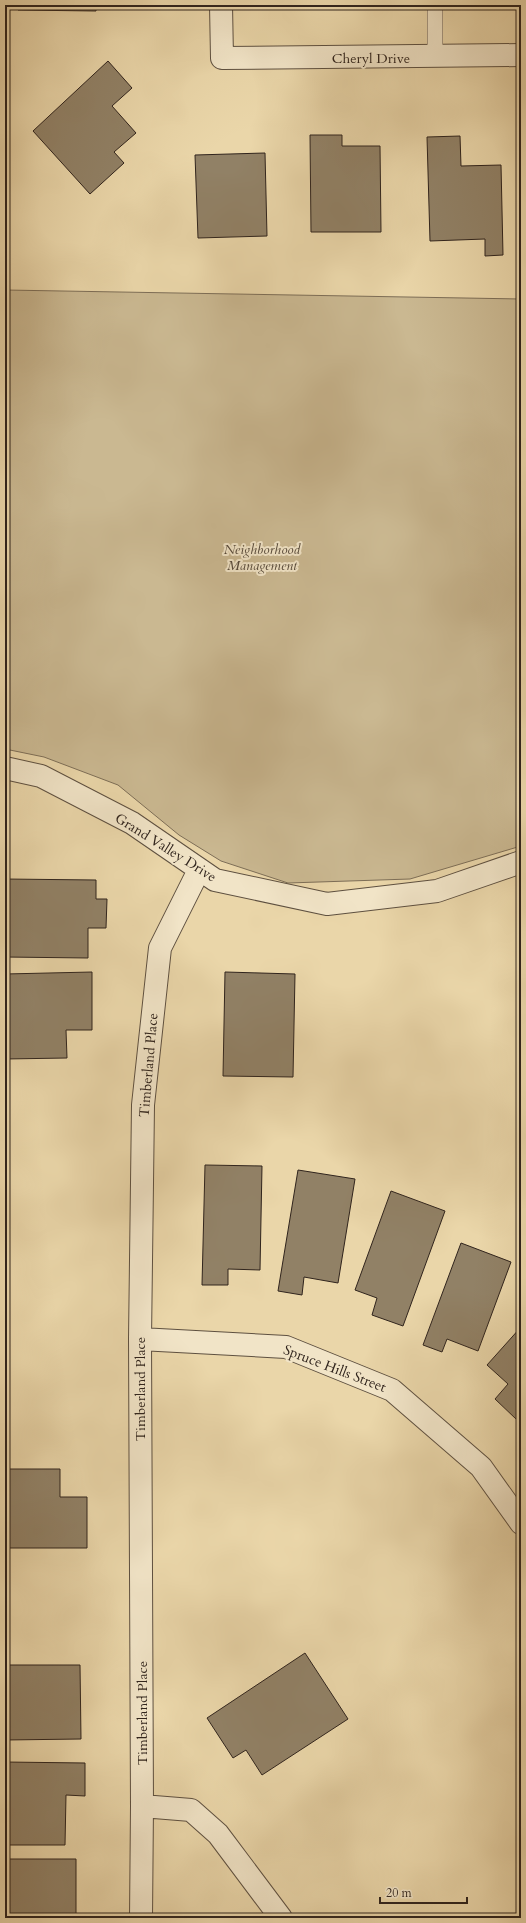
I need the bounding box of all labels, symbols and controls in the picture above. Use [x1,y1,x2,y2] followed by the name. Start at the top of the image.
[332,49,410,68] street label: Cheryl Drive
[224,540,301,575] park label: Neighborhood Management
[111,809,220,886] street label: Grand Valley Drive
[134,1012,163,1118] street label: Timberland Place
[131,1337,150,1441] street label: Timberland Place
[281,1340,389,1397] street label: Spruce Hills Street
[133,1661,152,1765] street label: Timberland Place
[380,1879,467,1905] scale bar
[386,1885,413,1901] text: 20 m

